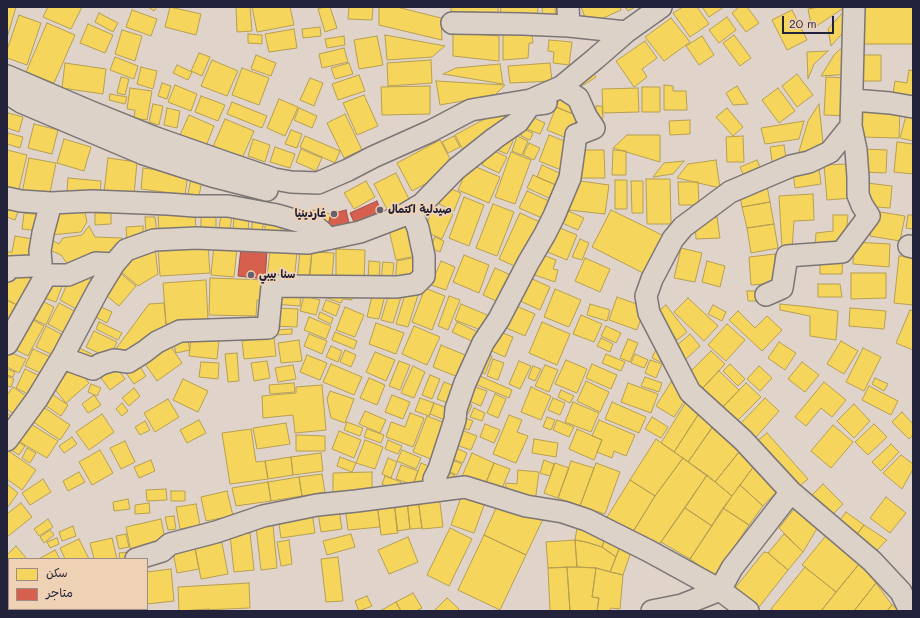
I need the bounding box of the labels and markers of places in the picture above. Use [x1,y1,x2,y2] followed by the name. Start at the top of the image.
[388,203,452,217] place label: صيدلية اكتمال
[375,205,385,215] marker: صيدلية اكتمال
[295,207,326,221] place label: غاردينيا
[329,209,339,219] marker: غاردينيا
[259,268,295,282] place label: سنا بيبي
[246,270,256,280] marker: سنا بيبي

